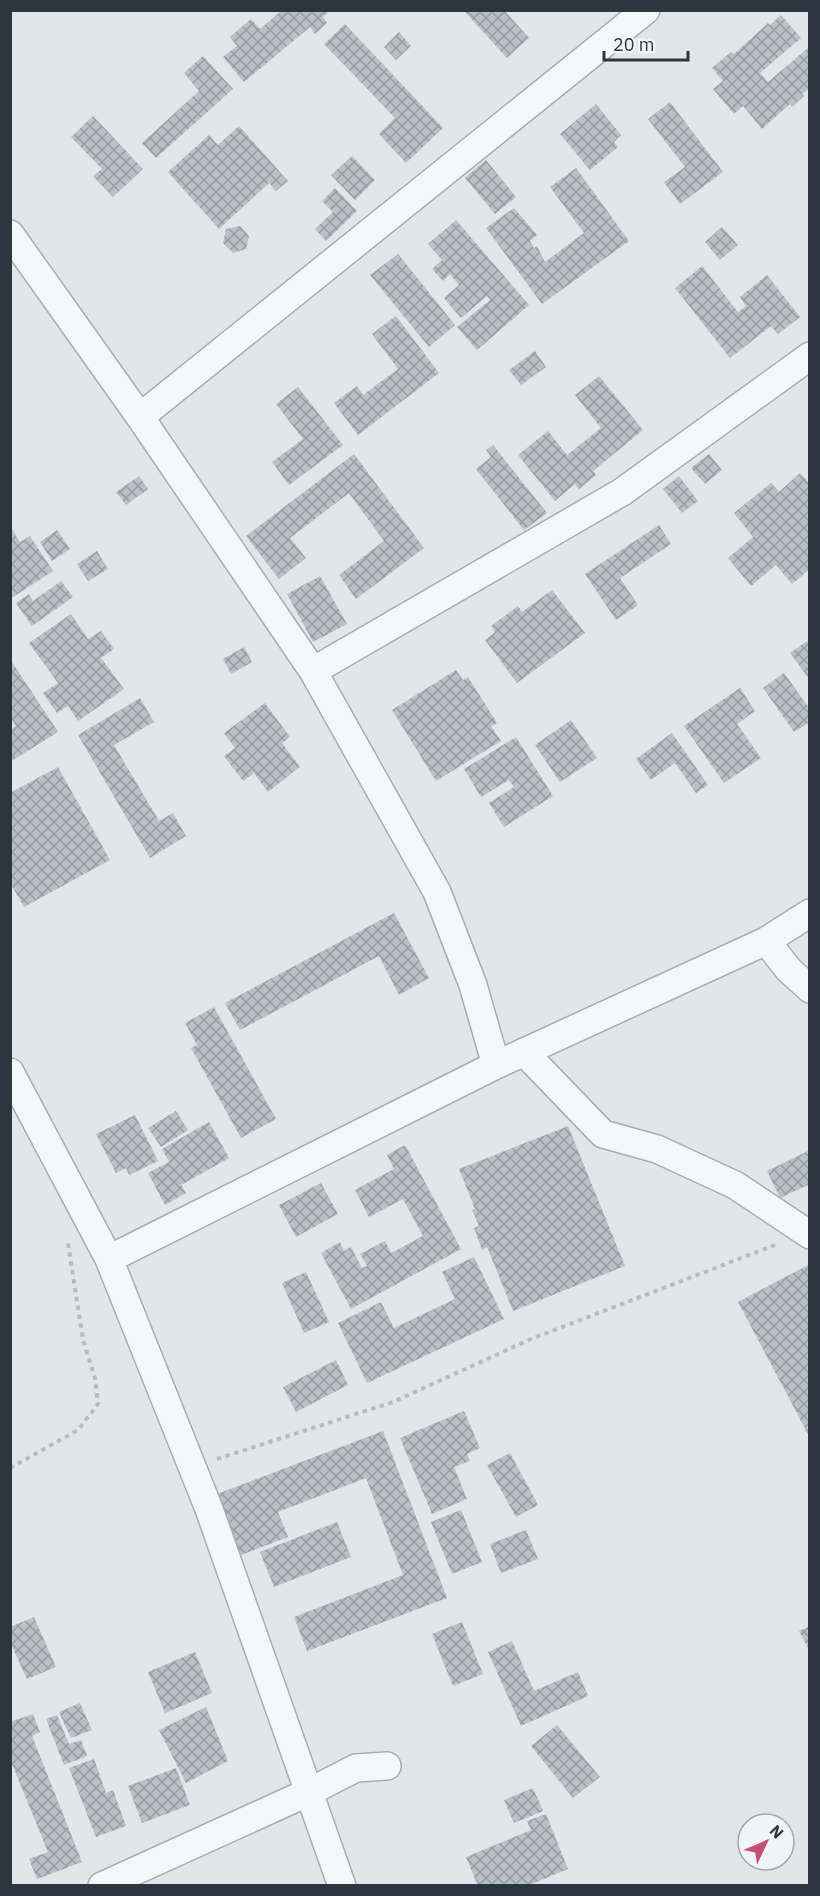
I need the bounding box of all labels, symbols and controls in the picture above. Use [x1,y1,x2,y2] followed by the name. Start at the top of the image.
[604,24,688,62] scale bar
[613,33,655,56] text: 20 m
[736,1812,796,1872] north arrow
[766,1820,788,1843] text: N

